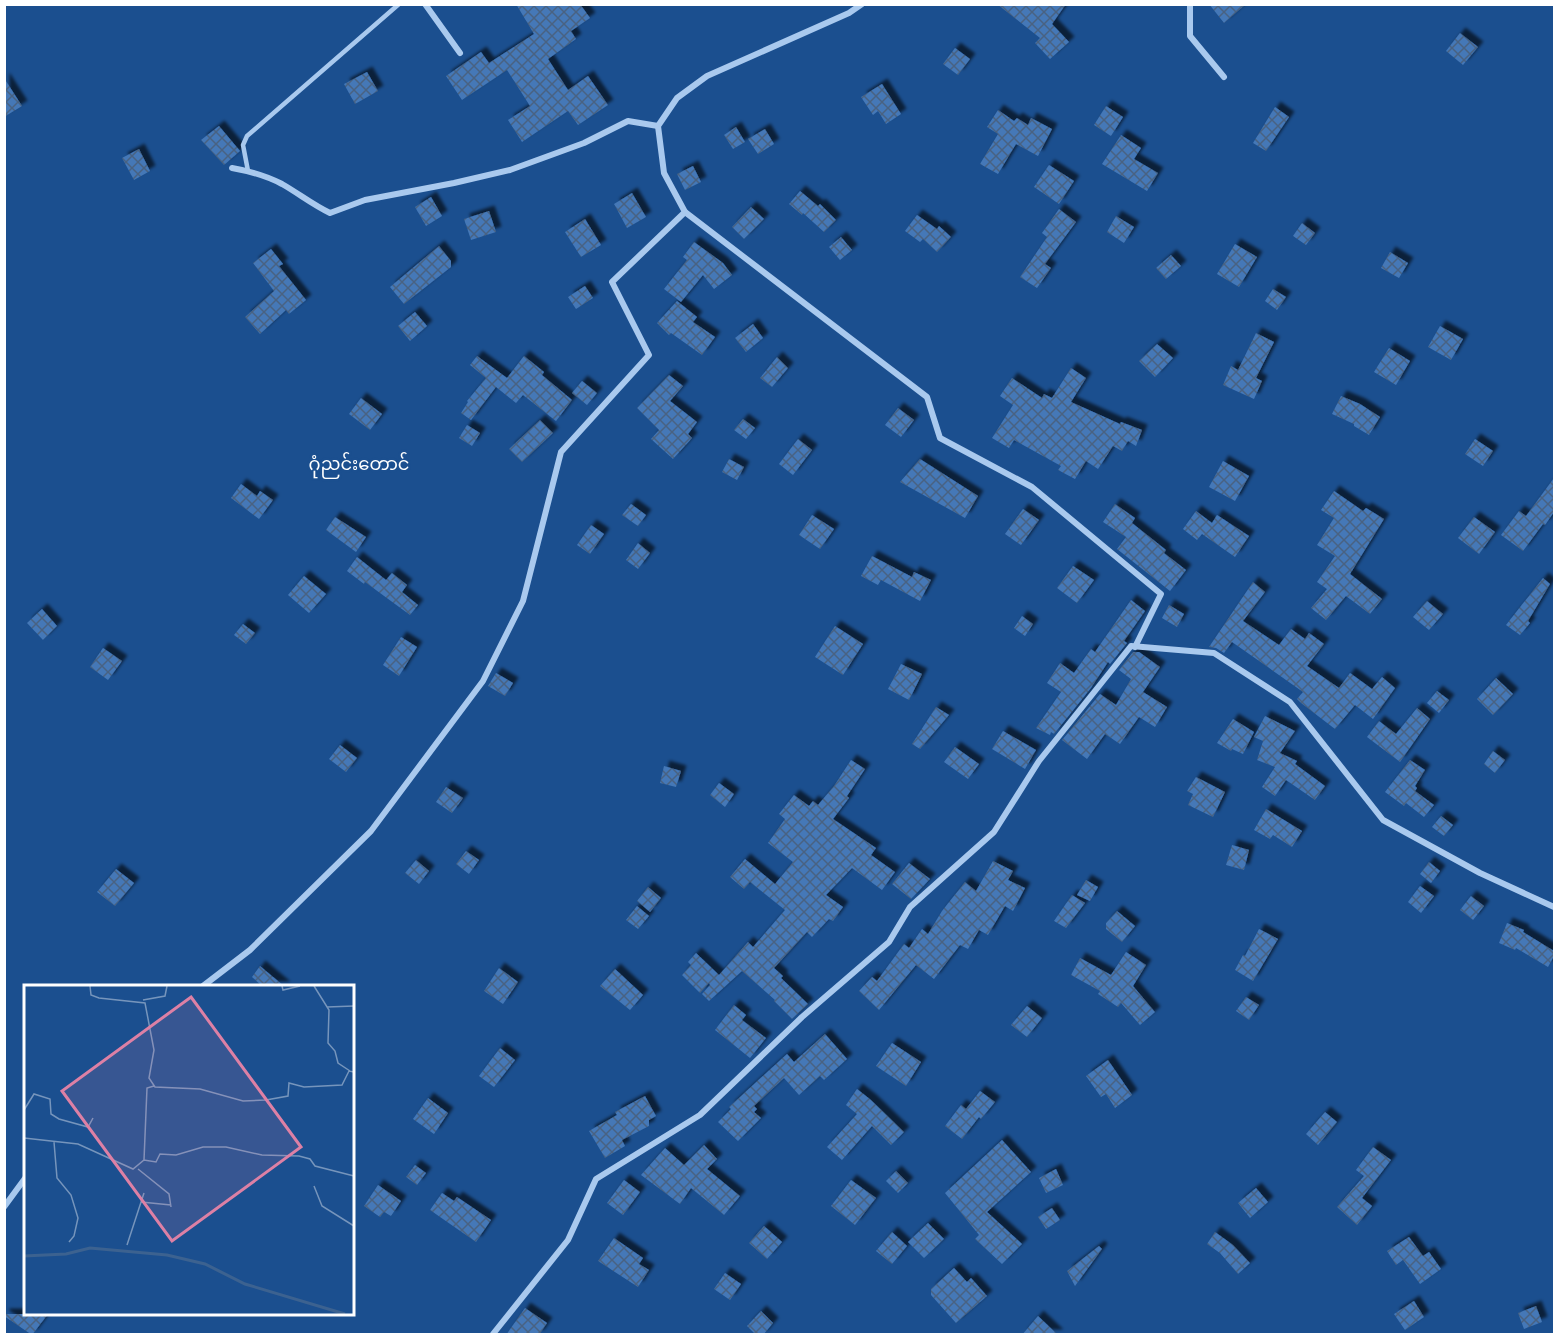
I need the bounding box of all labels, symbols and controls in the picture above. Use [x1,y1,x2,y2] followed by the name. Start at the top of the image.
[308,451,410,479] district label: ဂုံညင်းတောင်
[24,985,354,1315] inset map

